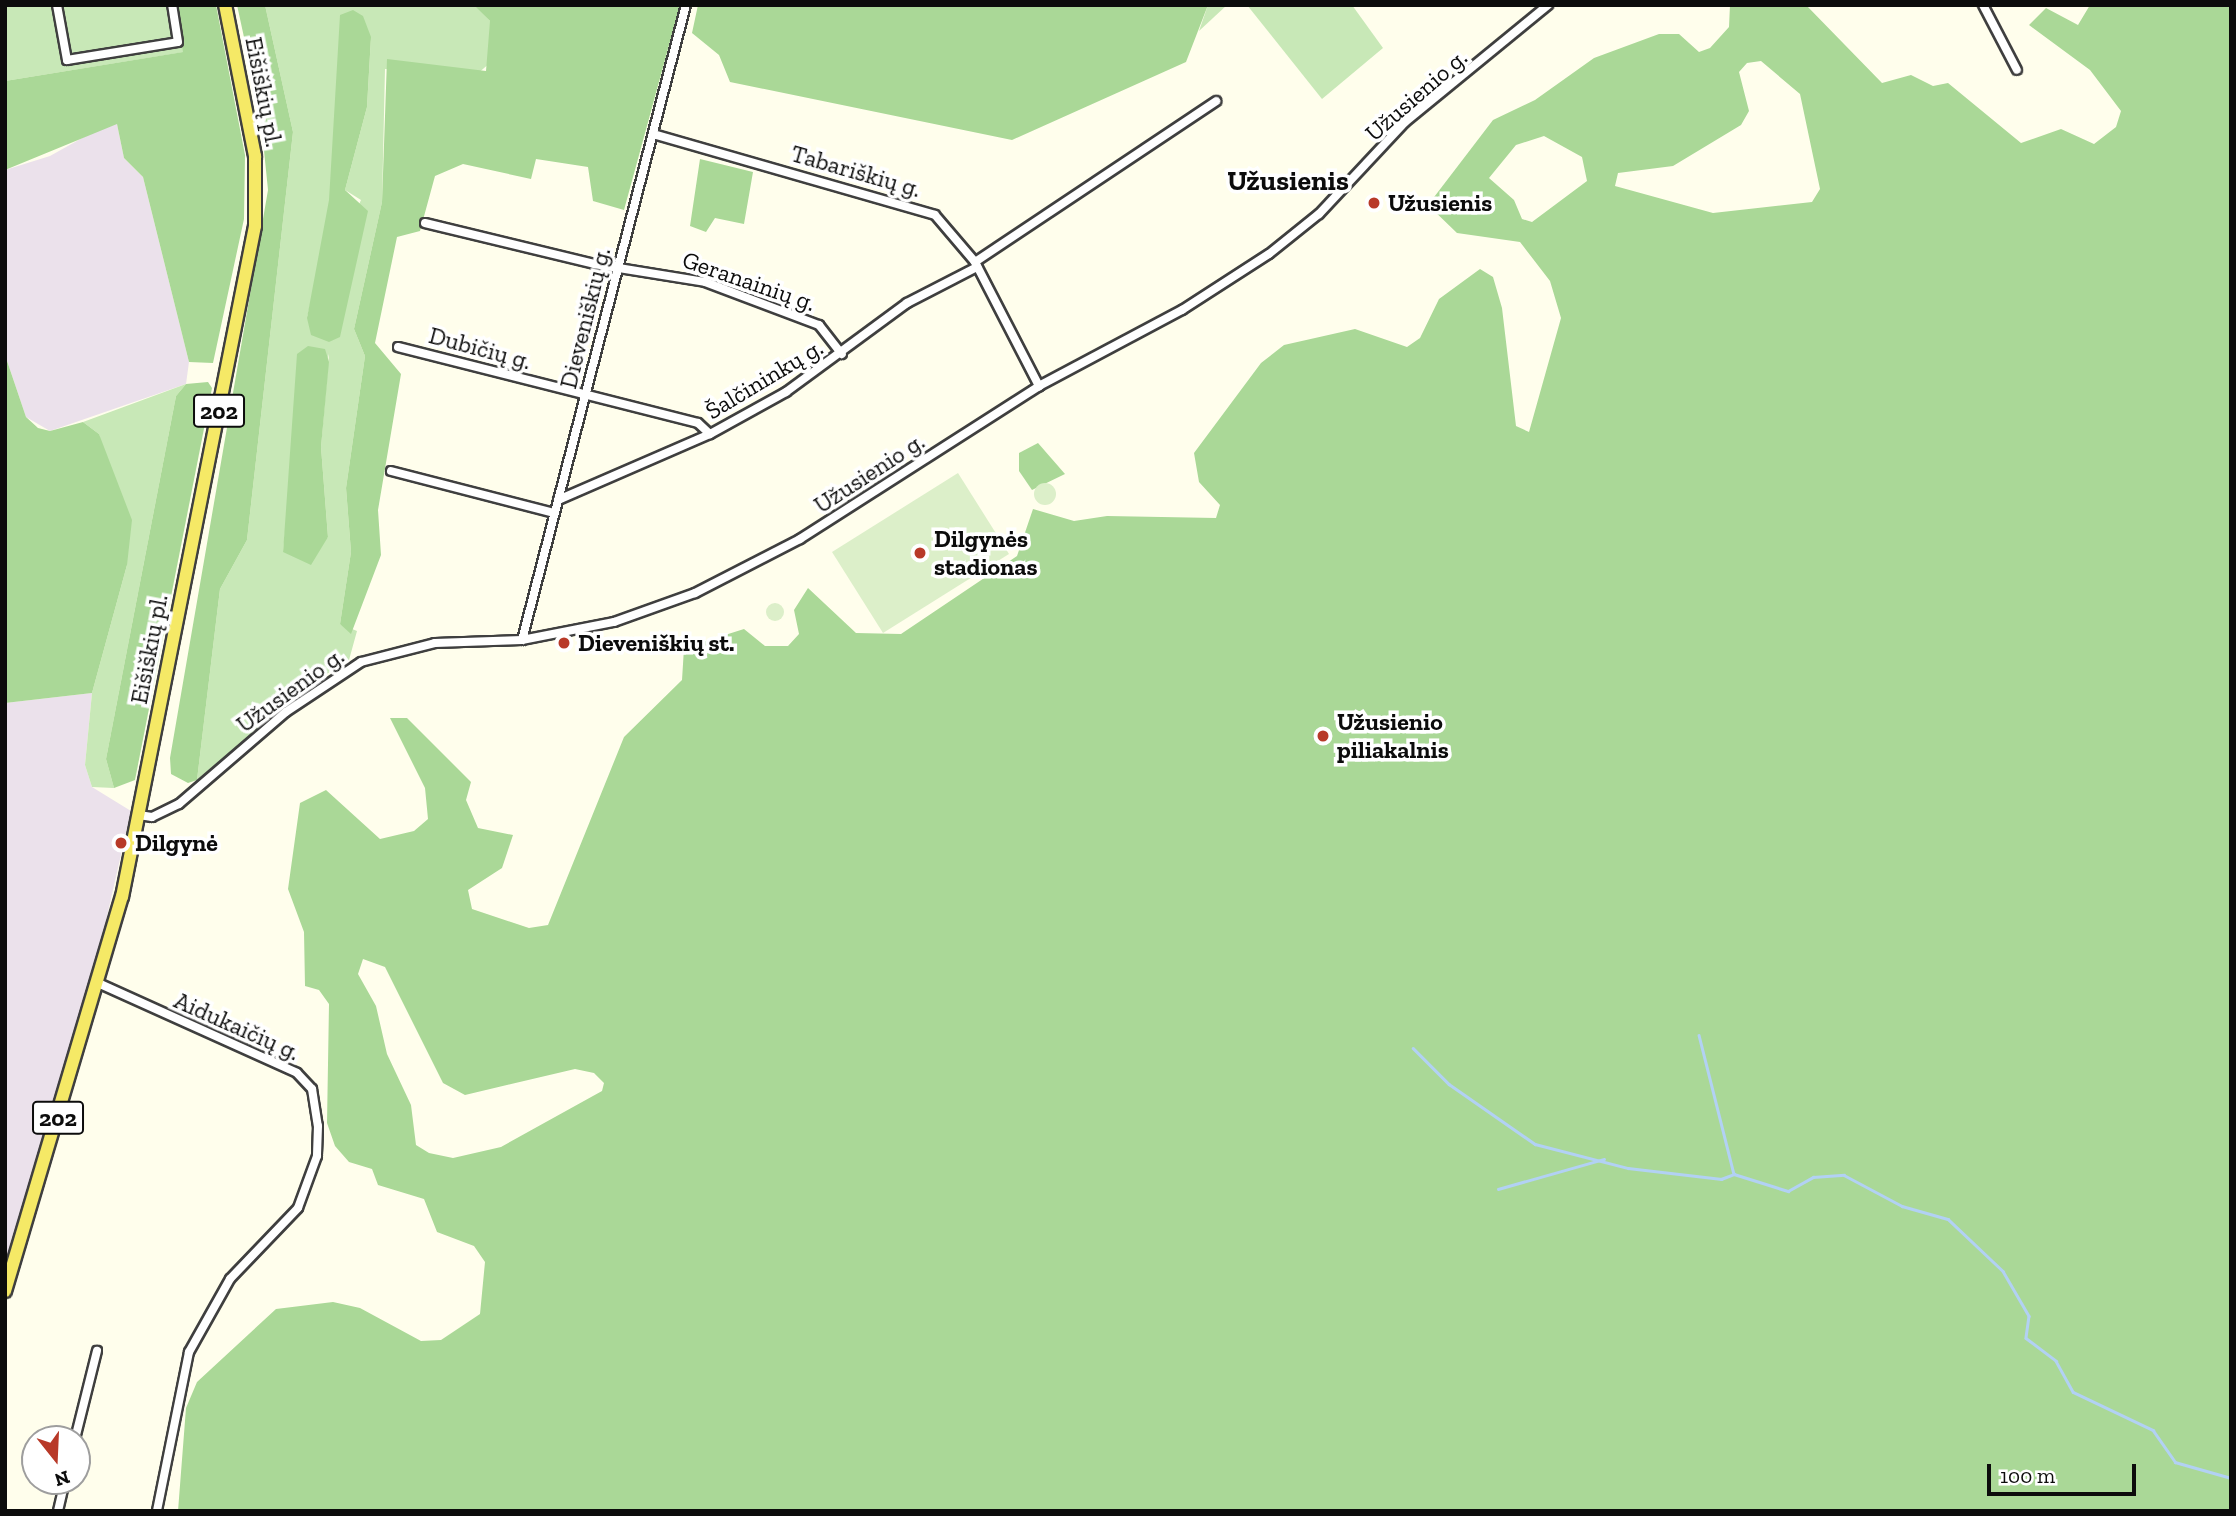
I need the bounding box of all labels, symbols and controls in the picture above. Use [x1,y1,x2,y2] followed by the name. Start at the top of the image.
[239,35,289,149] street label: Eišiškių pl.
[1359,43,1473,147] street label: Užusienio g.
[788,139,924,203] street label: Tabariškių g.
[1227,164,1349,198] district label: Užusienis
[1388,189,1492,217] place label: Užusienis
[1366,195,1382,211] marker: Užusienis
[554,244,616,392] street label: Dieveniškių g.
[679,245,819,317] street label: Geranainių g.
[426,321,534,375] street label: Dubičių g.
[700,333,828,425] street label: Šalčininkų g.
[193,392,245,430] road number: 202
[808,427,930,519] street label: Užusienio g.
[934,525,1038,581] place label: Dilgynės stadionas
[912,545,928,561] marker: Dilgynės stadionas
[124,592,174,706] street label: Eišiškių pl.
[578,629,734,657] place label: Dieveniškių st.
[556,635,572,651] marker: Dieveniškių st.
[231,641,349,739] street label: Užusienio g.
[1337,708,1449,764] place label: Užusienio piliakalnis
[1315,728,1331,744] marker: Užusienio piliakalnis
[135,829,218,857] place label: Dilgynė
[113,835,129,851] marker: Dilgynė
[170,986,304,1066] street label: Aidukaičių g.
[32,1098,84,1138] road number: 202
[21,1425,91,1495] north arrow
[1991,1450,2140,1494] scale bar
[2000,1463,2055,1488] text: 100 m
[52,1465,72,1492] text: N

